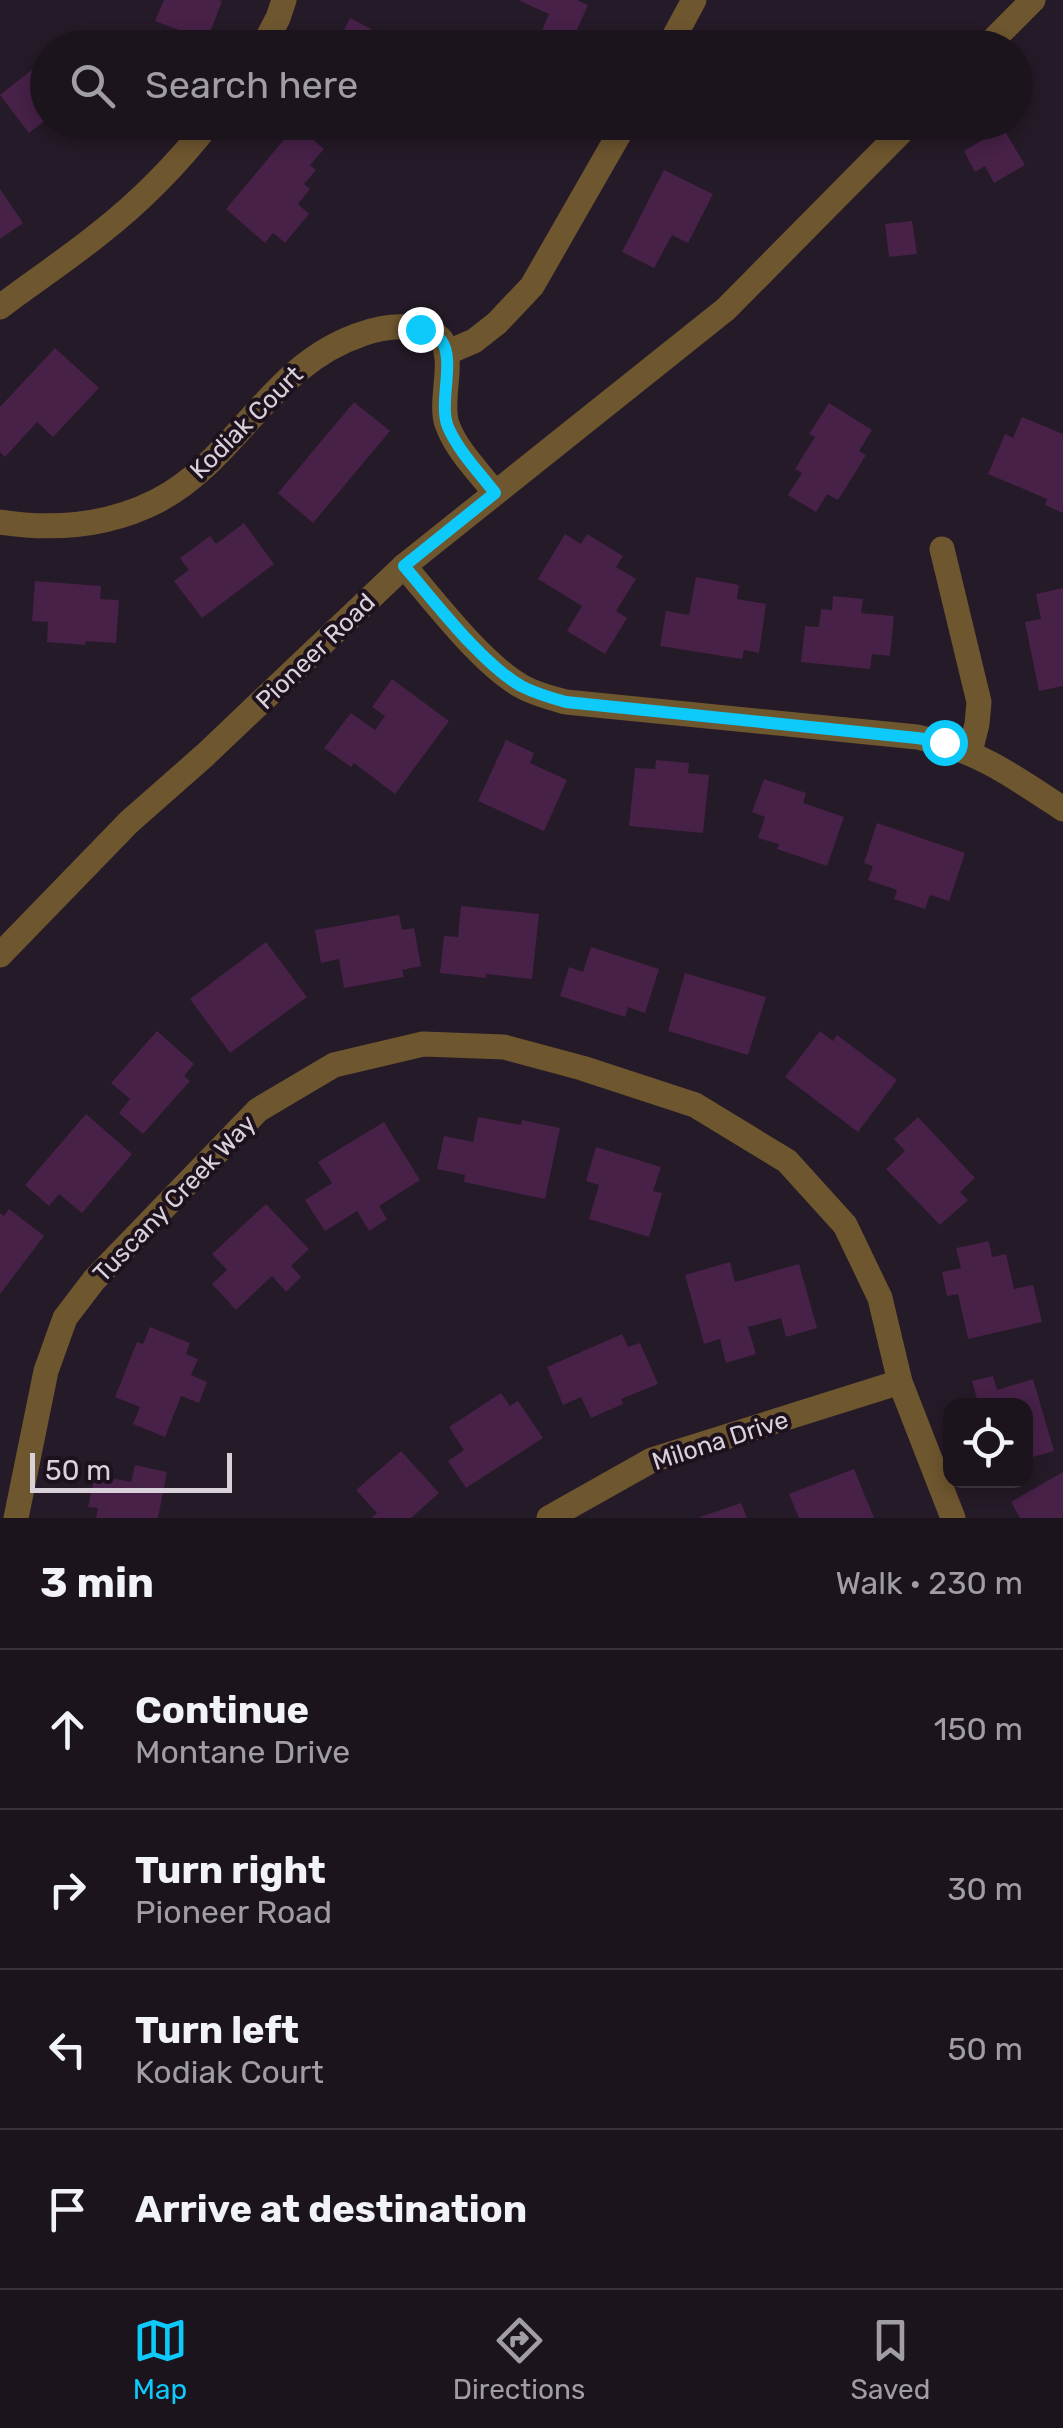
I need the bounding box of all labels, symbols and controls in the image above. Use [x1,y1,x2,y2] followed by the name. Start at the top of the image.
[30,30,1033,140] search box
[65,58,120,113] icon: search
[145,62,358,108] text: Search here
[398,307,444,353] route end
[184,360,309,485] street label: Kodiak Court
[250,587,381,715] street label: Pioneer Road
[922,720,968,766] route start
[87,1109,262,1288] street label: Tuscany Creek Way
[943,1398,1033,1488] map controls
[943,1398,1033,1488] button: locate
[648,1405,792,1476] street label: Milona Drive
[30,1448,232,1492] scale bar
[45,1454,111,1487] text: 50 m
[40,1558,154,1608] text: 3 min
[836,1564,1023,1602] text: Walk · 230 m
[135,1687,309,1733] text: Continue
[40,1702,95,1757] icon: ahead
[934,1710,1023,1748] text: 150 m
[135,1733,350,1771] text: Montane Drive
[135,1847,326,1893] text: Turn right
[40,1862,95,1917] icon: right
[947,1870,1023,1908] text: 30 m
[135,1893,332,1931] text: Pioneer Road
[135,2007,299,2053] text: Turn left
[40,2022,95,2077] icon: left
[947,2030,1023,2068] text: 50 m
[135,2053,324,2091] text: Kodiak Court
[40,2182,95,2237] icon: arrive
[135,2186,527,2232] text: Arrive at destination
[133,2313,188,2406] tab: Map
[453,2313,585,2406] tab: Directions
[850,2313,930,2406] tab: Saved

